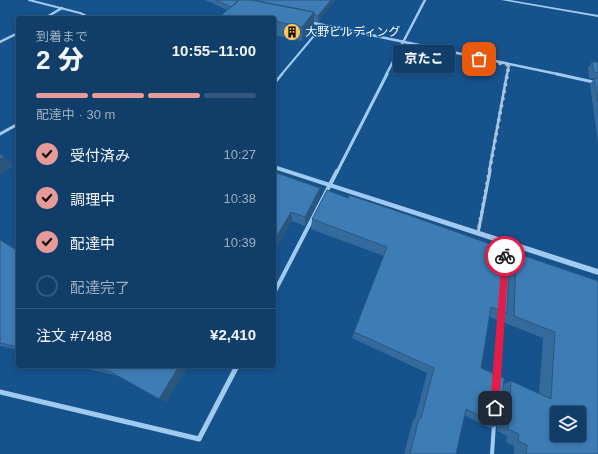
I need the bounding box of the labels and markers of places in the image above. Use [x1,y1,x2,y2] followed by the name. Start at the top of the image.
[282,22,302,42] building icon: 大野ビルディング
[305,25,400,39] place label: 大野ビルディング
[462,42,496,76] pin
[393,45,455,73] callout: 京たこ
[478,391,512,425] pin

